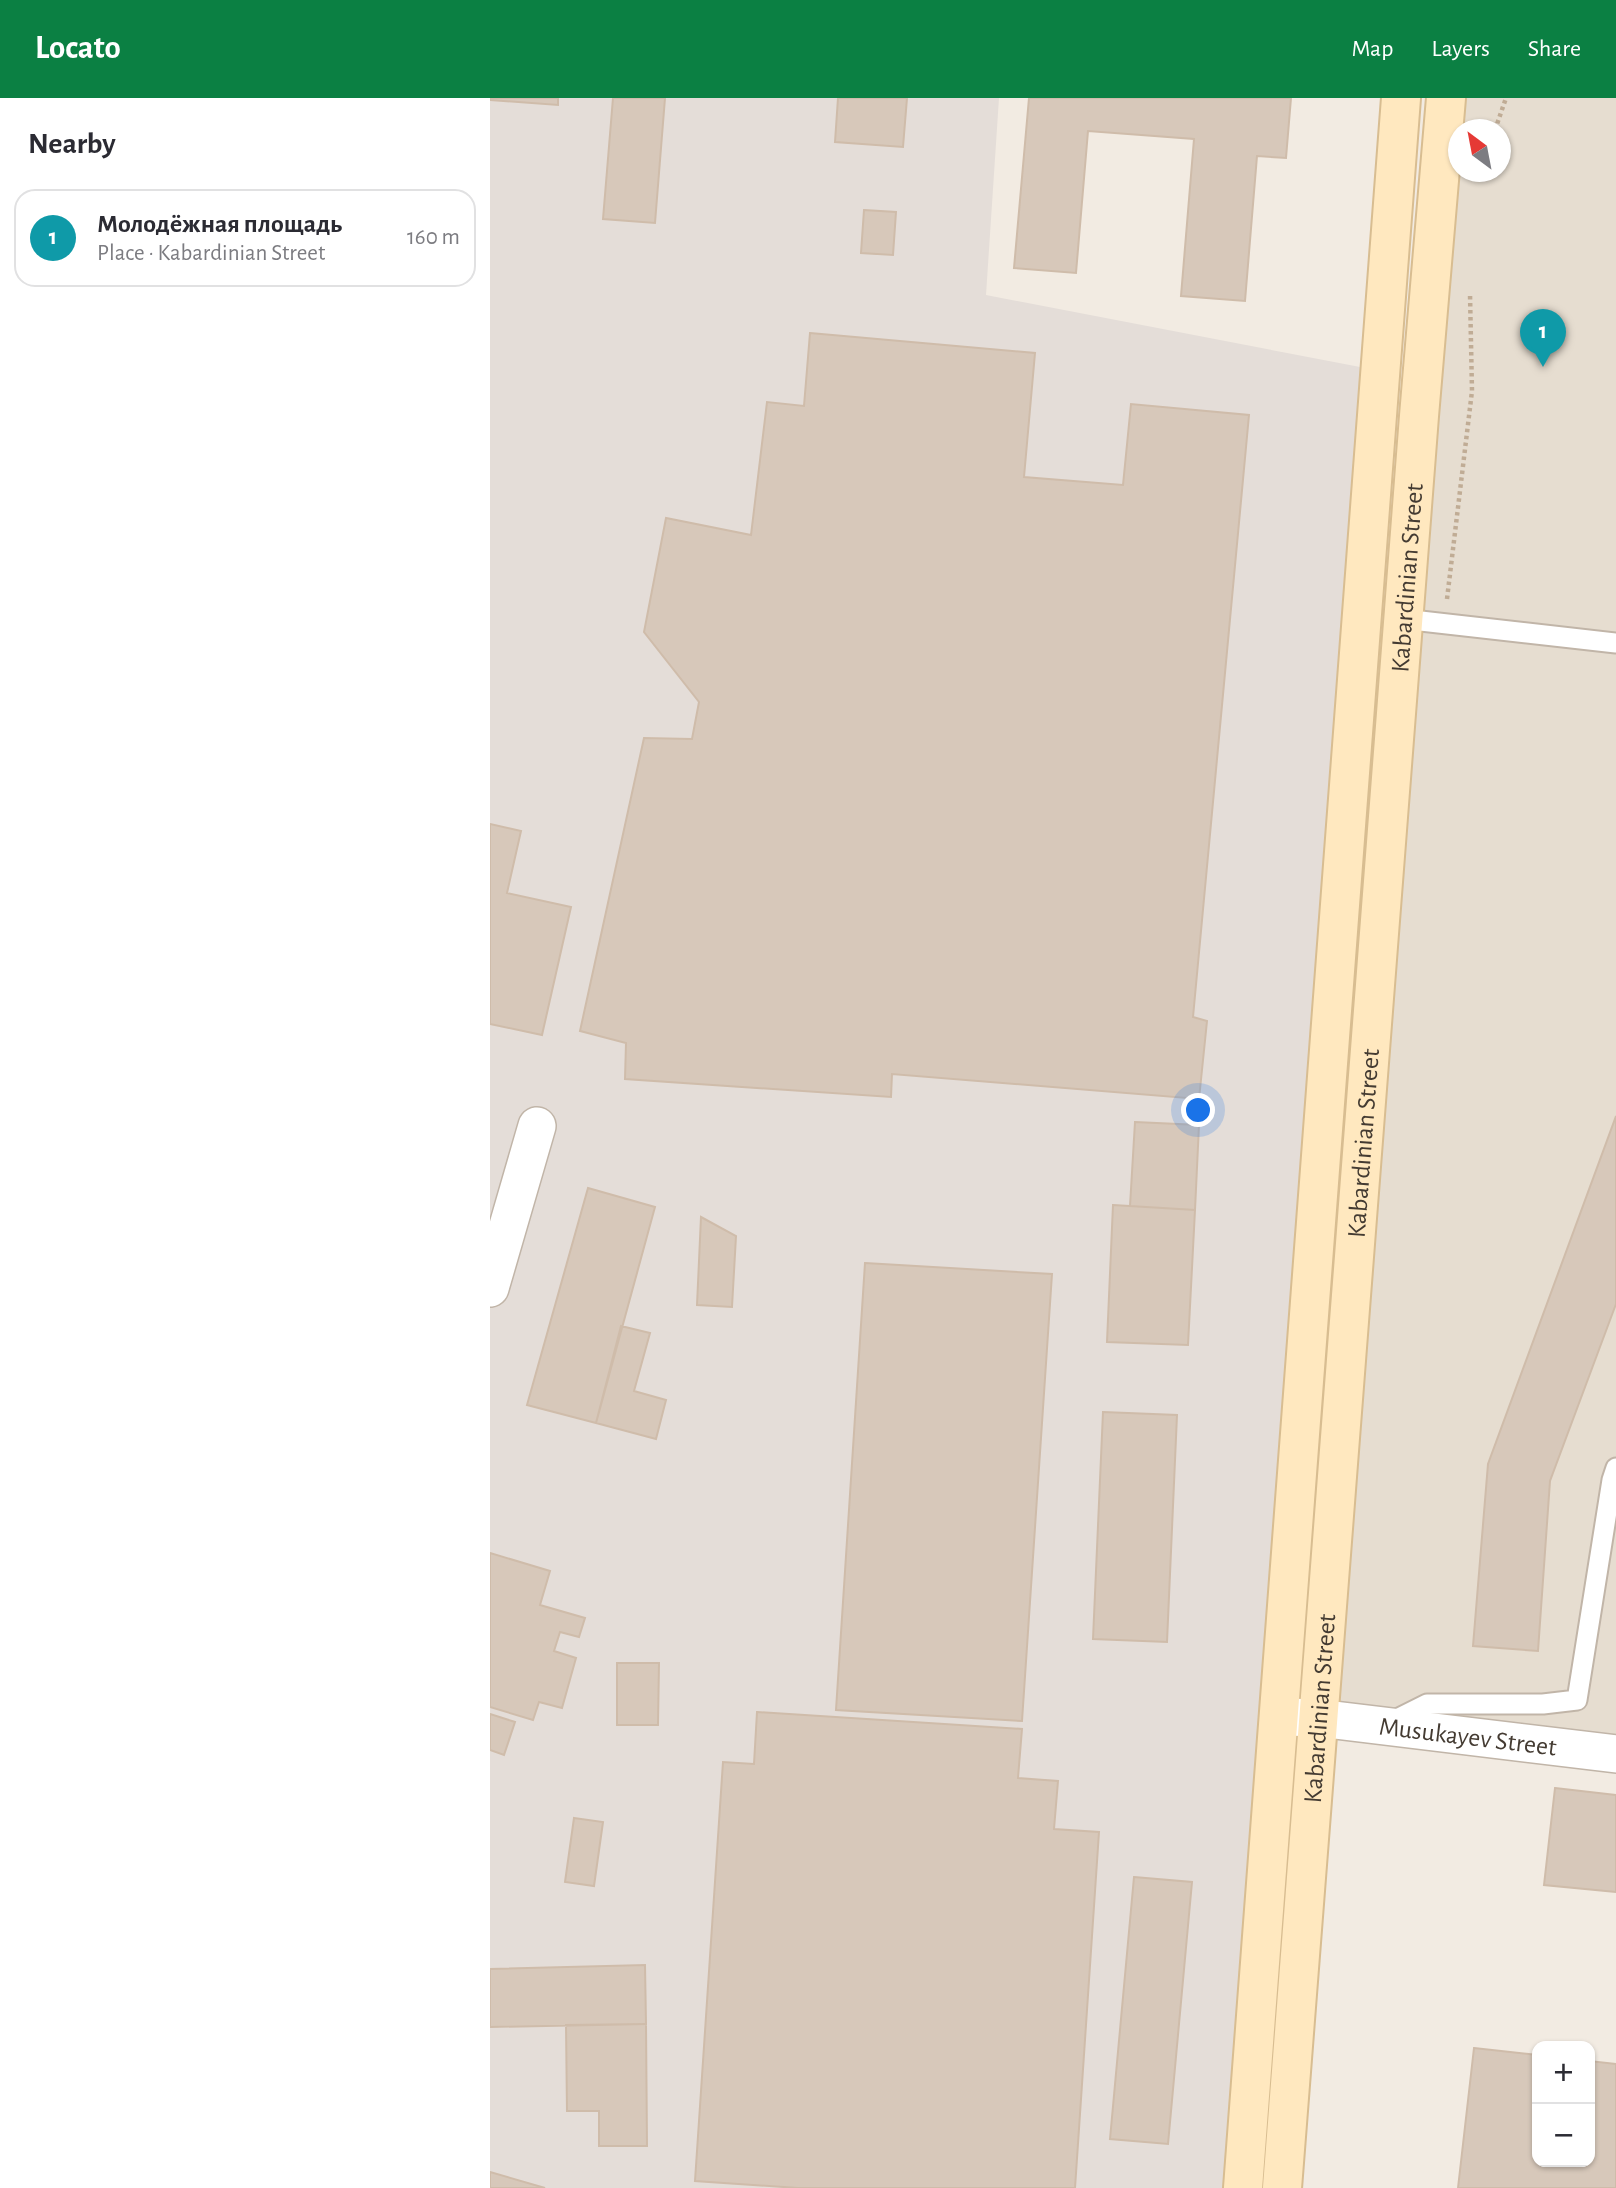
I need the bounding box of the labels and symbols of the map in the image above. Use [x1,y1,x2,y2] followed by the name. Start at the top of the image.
[1448,119,1511,182] north arrow
[1520,309,1566,367] pin: 1
[1387,482,1428,673] street label: Kabardinian Street
[1344,1048,1384,1239] street label: Kabardinian Street
[1181,1093,1215,1127] your location
[1300,1613,1340,1804] street label: Kabardinian Street
[1378,1713,1558,1761] street label: Musukayev Street

